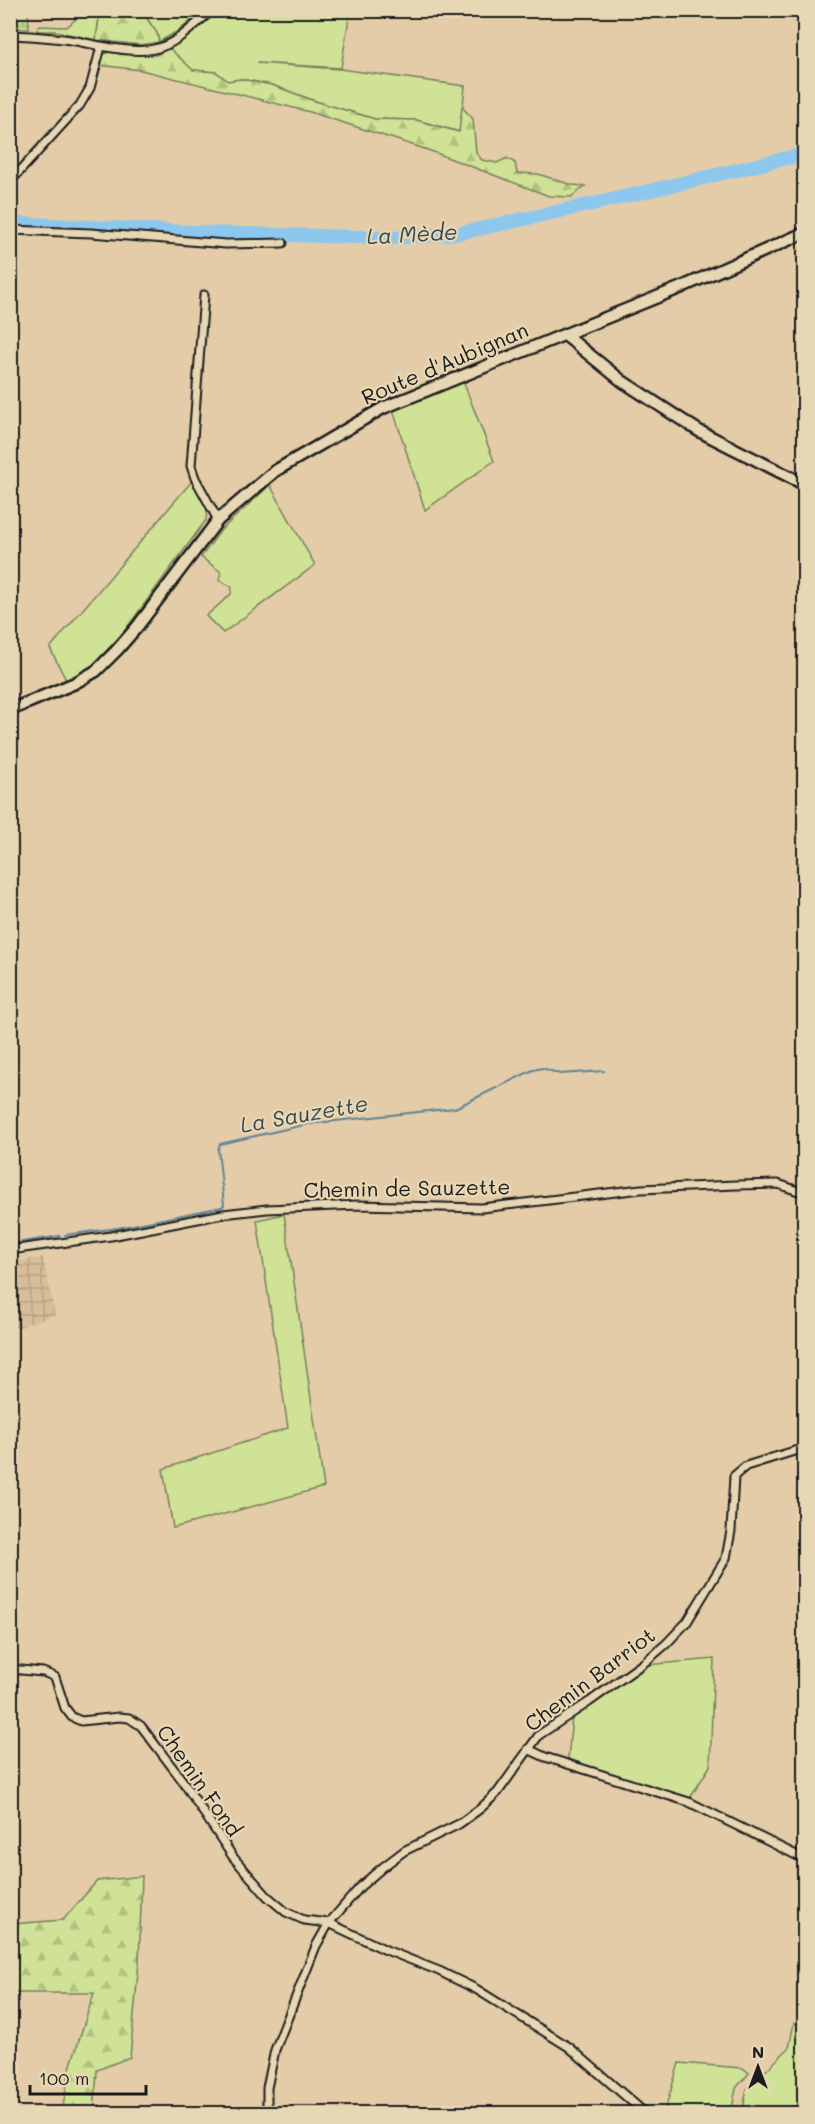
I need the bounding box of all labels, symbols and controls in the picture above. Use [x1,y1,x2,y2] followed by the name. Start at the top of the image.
[366,217,458,250] water label: La Mède
[357,315,532,410] street label: Route d'Aubignan
[238,1088,370,1139] water label: La Sauzette
[303,1172,511,1203] street label: Chemin de Sauzette
[518,1621,660,1737] street label: Chemin Barriot
[152,1719,249,1841] street label: Chemin Fond
[728,2037,788,2097] north arrow
[752,2041,764,2062] text: N
[30,2058,146,2096] scale bar
[39,2066,89,2090] text: 100 m

